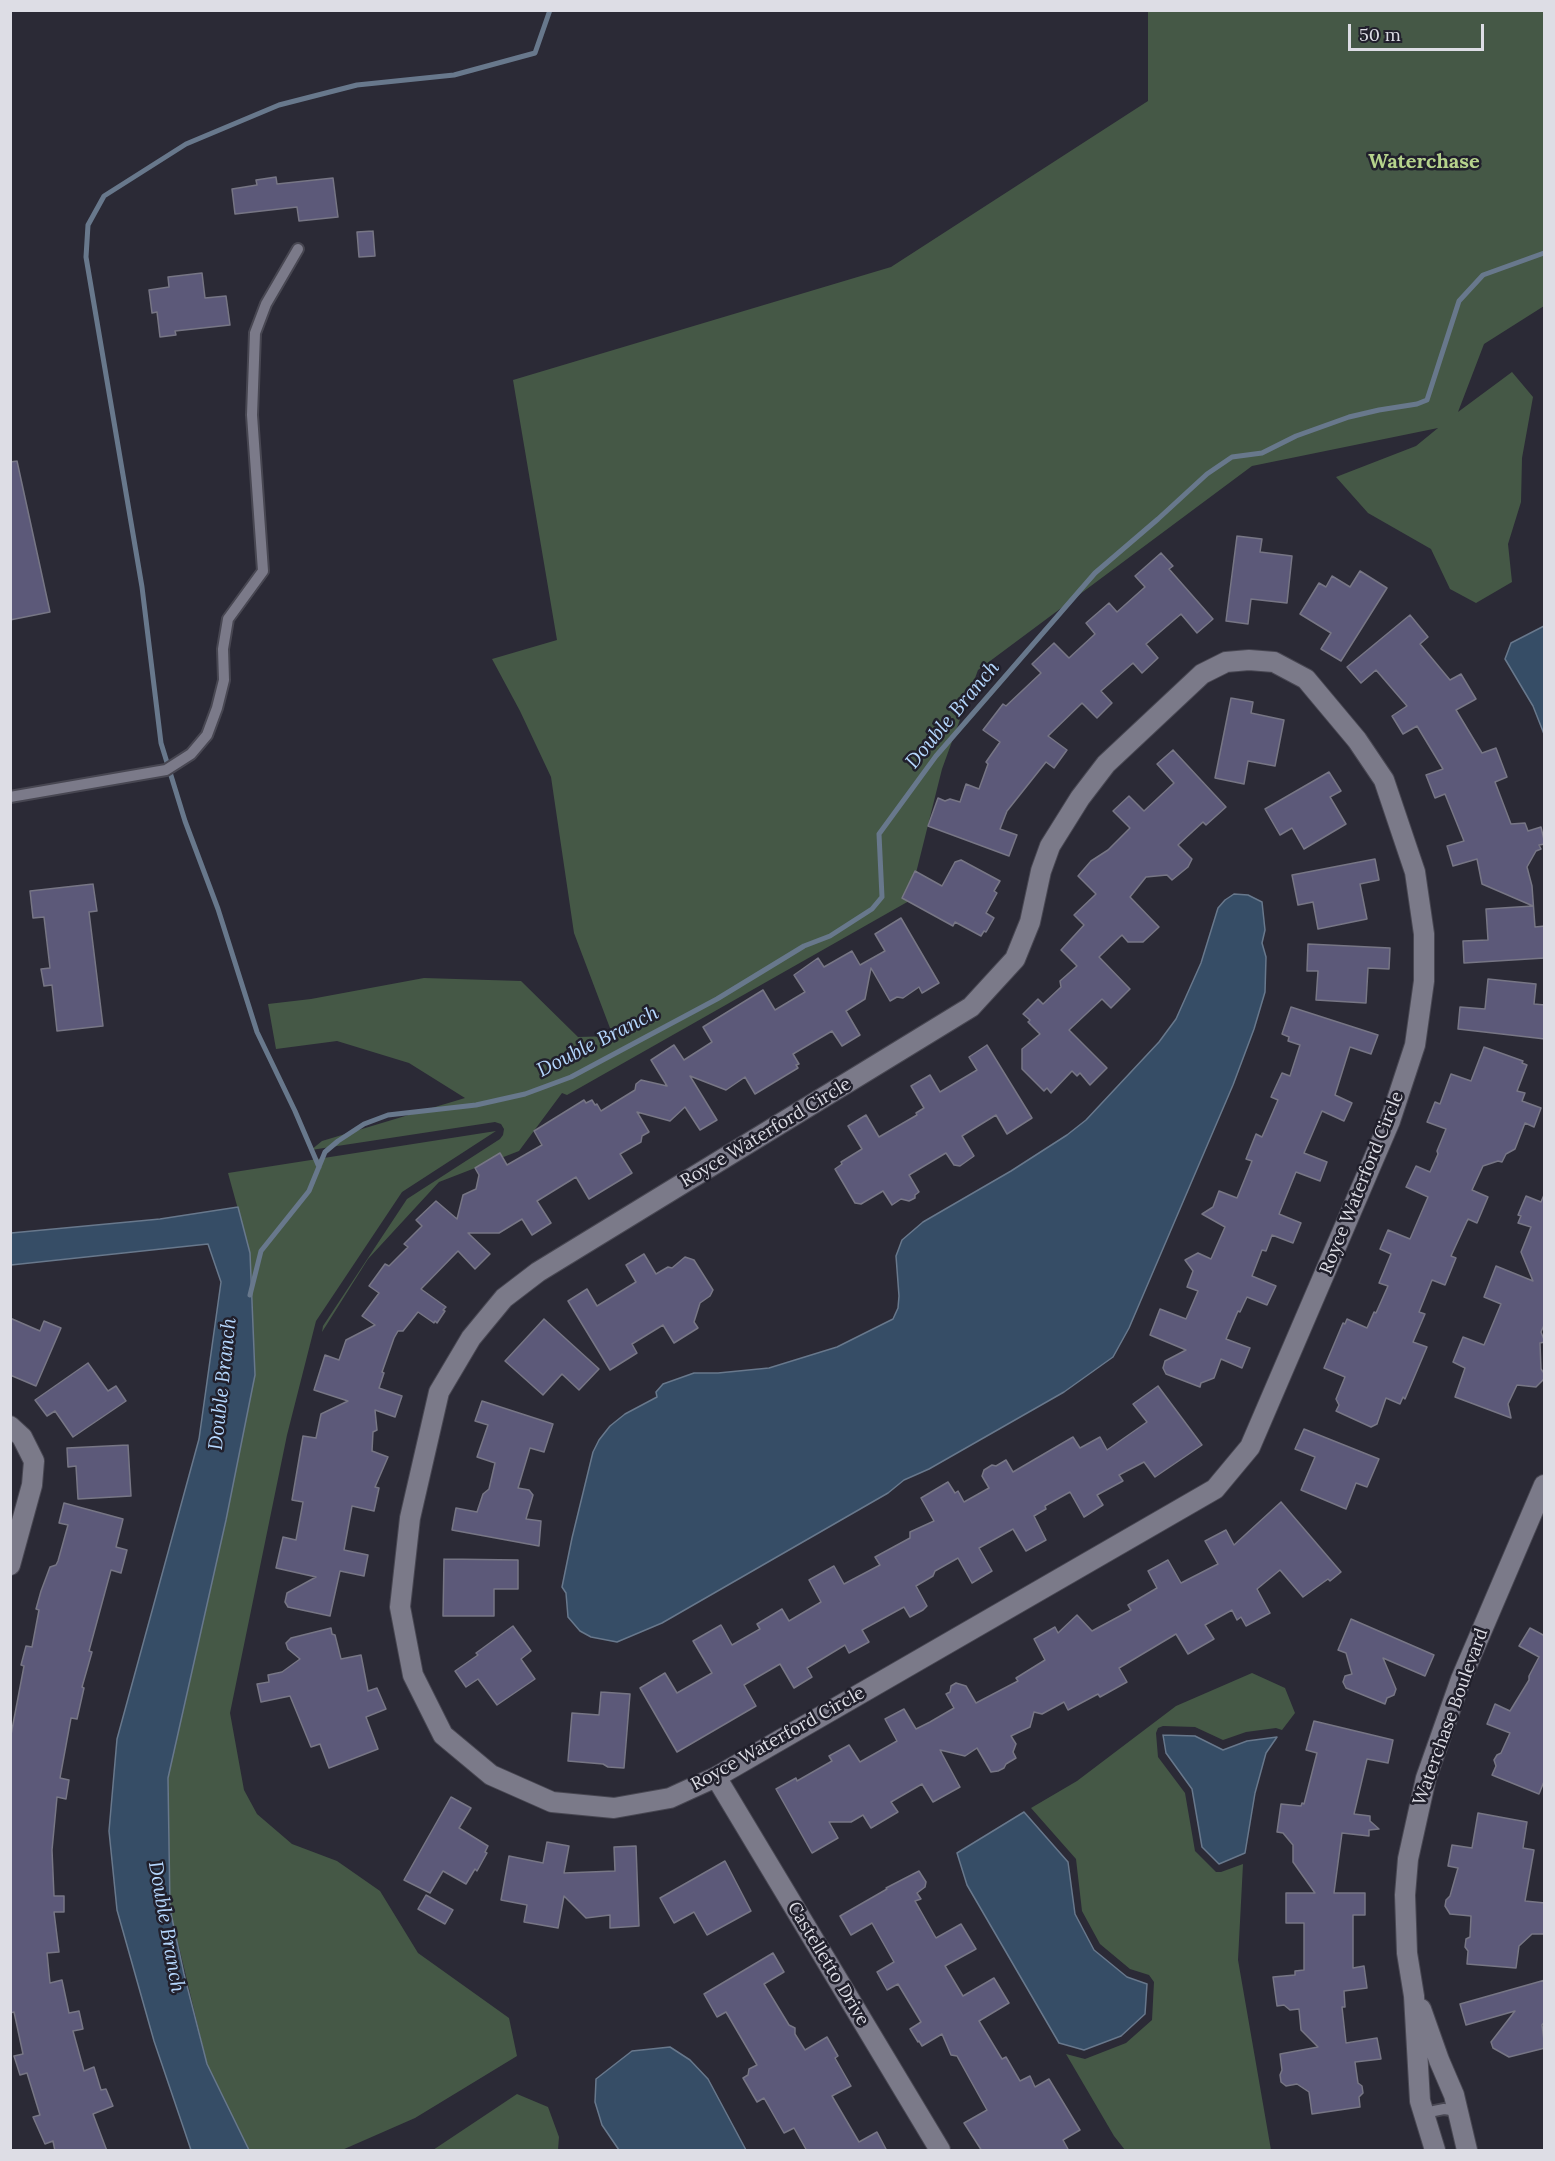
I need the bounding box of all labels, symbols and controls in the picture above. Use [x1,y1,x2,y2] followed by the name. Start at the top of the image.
[1351,12,1488,50] scale bar
[1359,23,1401,46] text: 50 m
[1368,150,1480,174] district label: Waterchase
[901,656,1005,774] water label: Double Branch
[533,1001,663,1083] water label: Double Branch
[677,1074,855,1192] street label: Royce Waterford Circle
[1315,1089,1409,1277] street label: Royce Waterford Circle
[204,1317,242,1451] water label: Double Branch
[1409,1625,1493,1809] street label: Waterchase Boulevard
[687,1682,869,1796] street label: Royce Waterford Circle
[143,1859,189,1995] water label: Double Branch
[782,1898,874,2030] street label: Castelletto Drive

